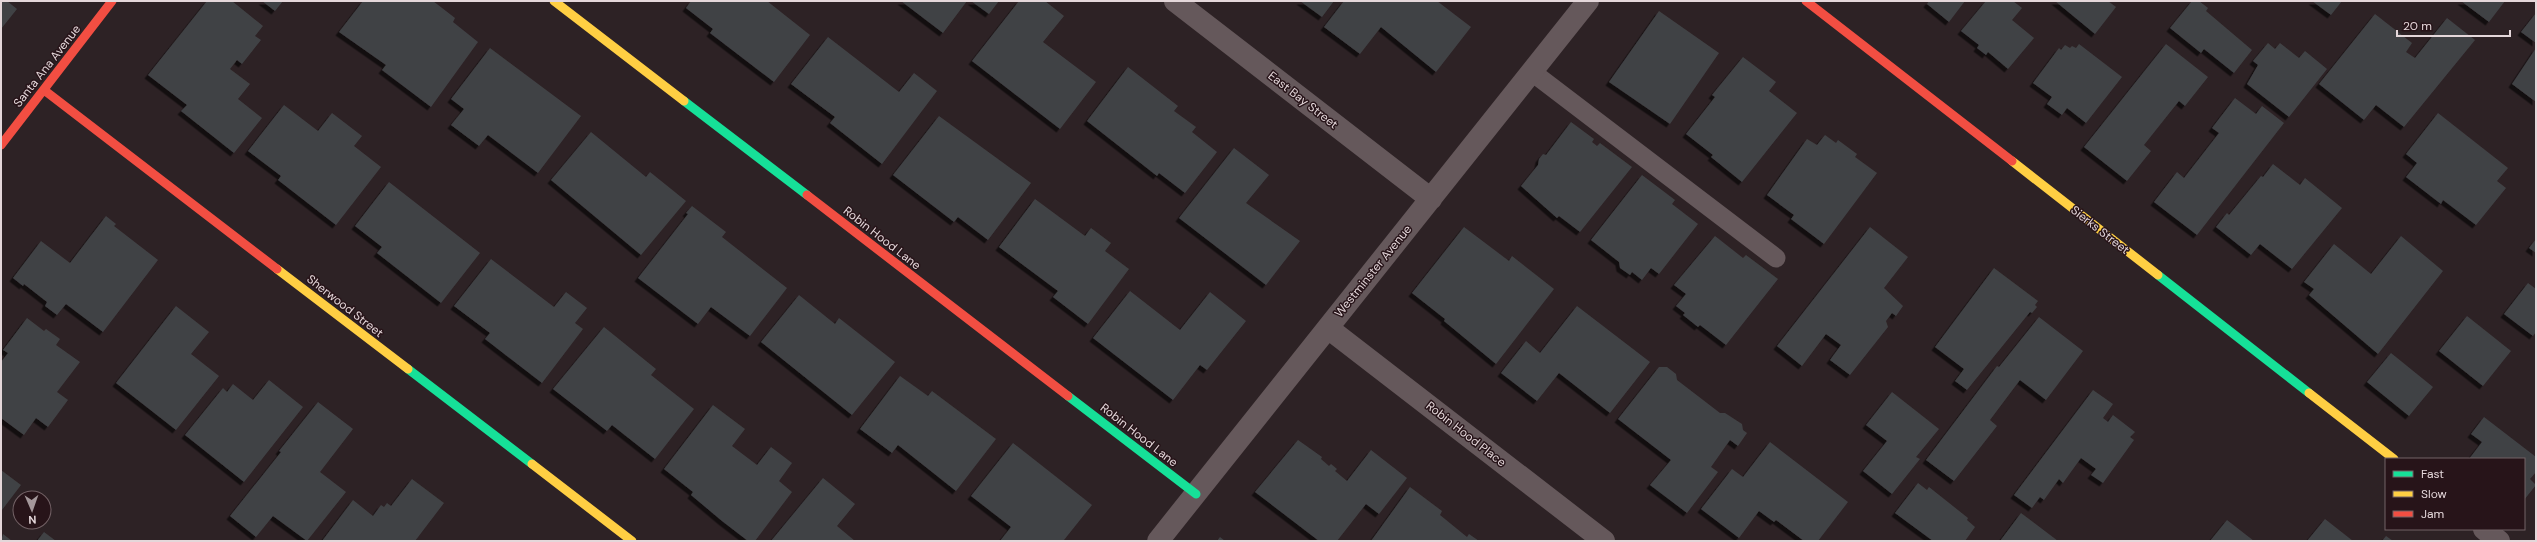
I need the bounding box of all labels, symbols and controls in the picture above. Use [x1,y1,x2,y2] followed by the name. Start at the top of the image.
[2397,12,2510,38] scale bar
[2403,18,2432,34] text: 20 m
[10,21,84,110] street label: Santa Ana Avenue
[1265,68,1341,132] street label: East Bay Street
[2067,202,2133,258] street label: Sierks Street
[840,203,924,273] street label: Robin Hood Lane
[1331,221,1415,320] street label: Westminster Avenue
[303,271,387,341] street label: Sherwood Street
[1423,398,1509,470] street label: Robin Hood Place
[1097,400,1181,470] street label: Robin Hood Lane
[2385,458,2525,530] legend
[2421,466,2444,482] text: Fast
[2421,486,2447,502] text: Slow
[12,490,52,530] north arrow
[2421,506,2444,522] text: Jam
[28,513,37,527] text: N

